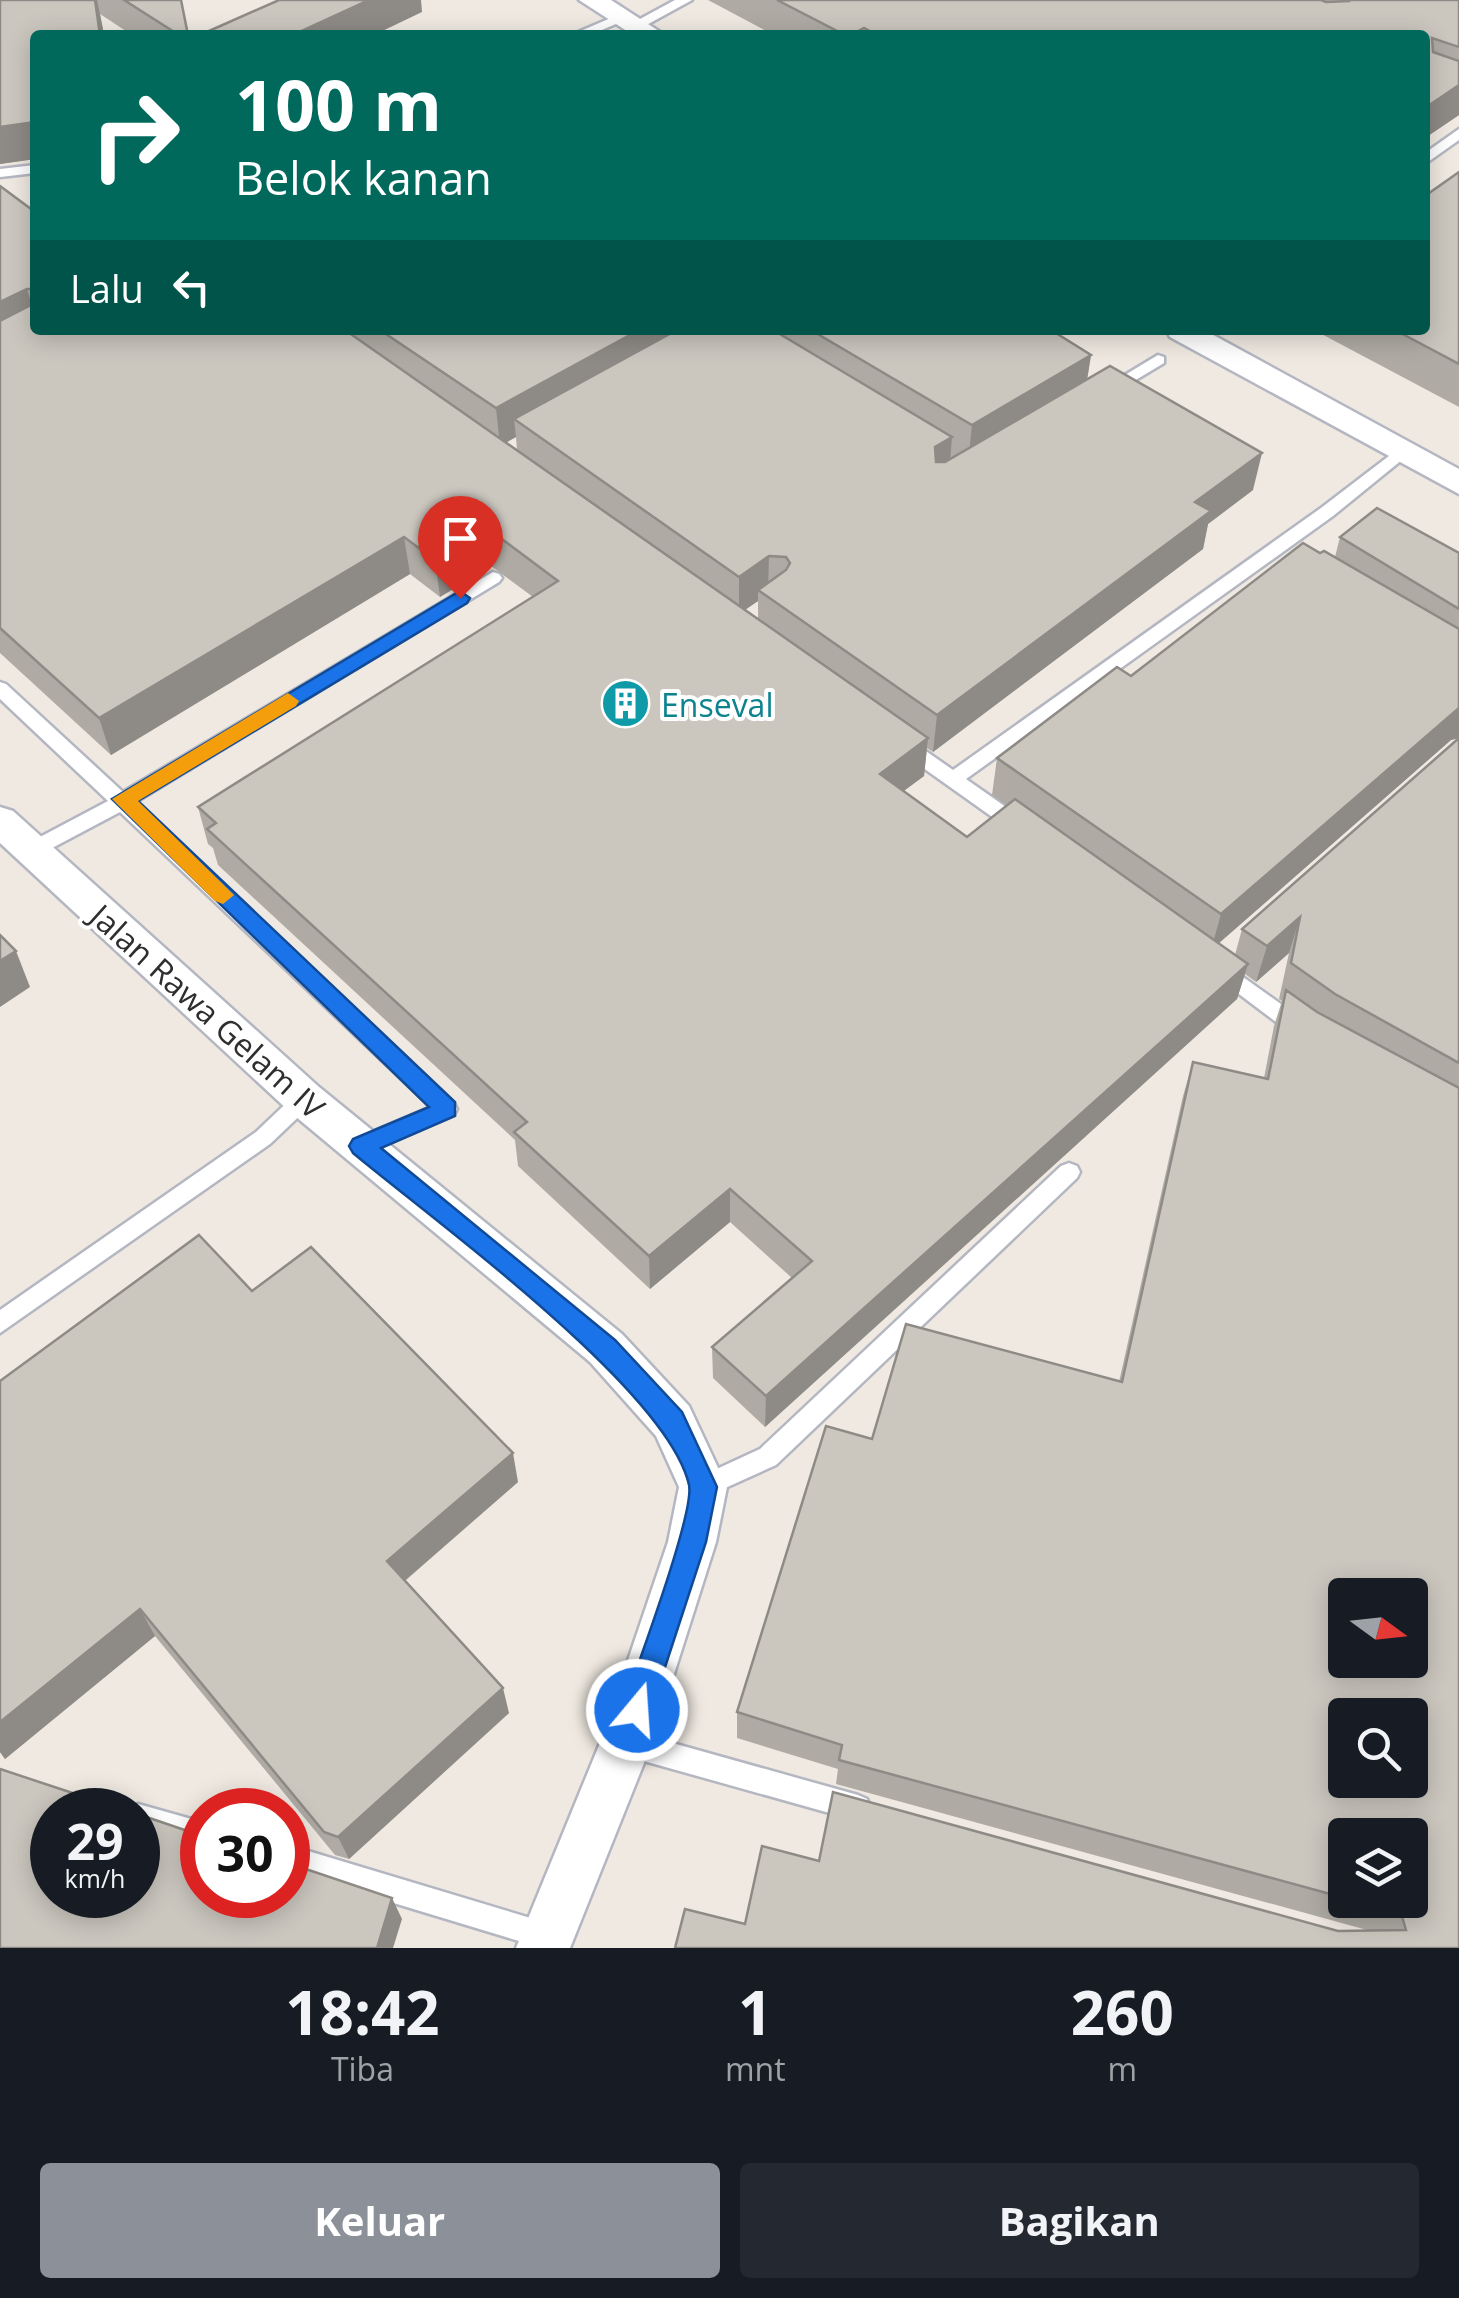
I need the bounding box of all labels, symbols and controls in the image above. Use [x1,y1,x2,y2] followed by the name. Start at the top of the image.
[235,56,442,152] text: 100 m
[70,70,200,200] icon: right
[235,147,492,208] text: Belok kanan
[164,260,219,315] icon: left
[70,262,144,314] text: Lalu
[418,496,503,599] pin
[433,511,488,566] icon: arrive
[600,678,652,730] building icon: Enseval
[661,683,773,726] place label: Enseval
[79,892,335,1129] street label: Jalan Rawa Gelam IV
[1328,1578,1428,1678] north arrow
[1328,1578,1428,1918] map controls
[585,1658,689,1762] position arrow
[1328,1698,1428,1798] button: search
[180,1788,310,1918] speed limit sign: 30
[66,1807,124,1875] text: 29
[1328,1818,1428,1918] button: layers
[65,1861,125,1895] text: km/h
[285,1971,440,2053] text: 18:42
[738,1971,772,2053] text: 1
[1071,1971,1174,2053] text: 260
[331,2047,394,2090] text: Tiba
[725,2047,786,2090] text: mnt
[1107,2047,1137,2090] text: m
[40,2163,720,2278] button: Keluar
[740,2163,1419,2278] button: Bagikan

